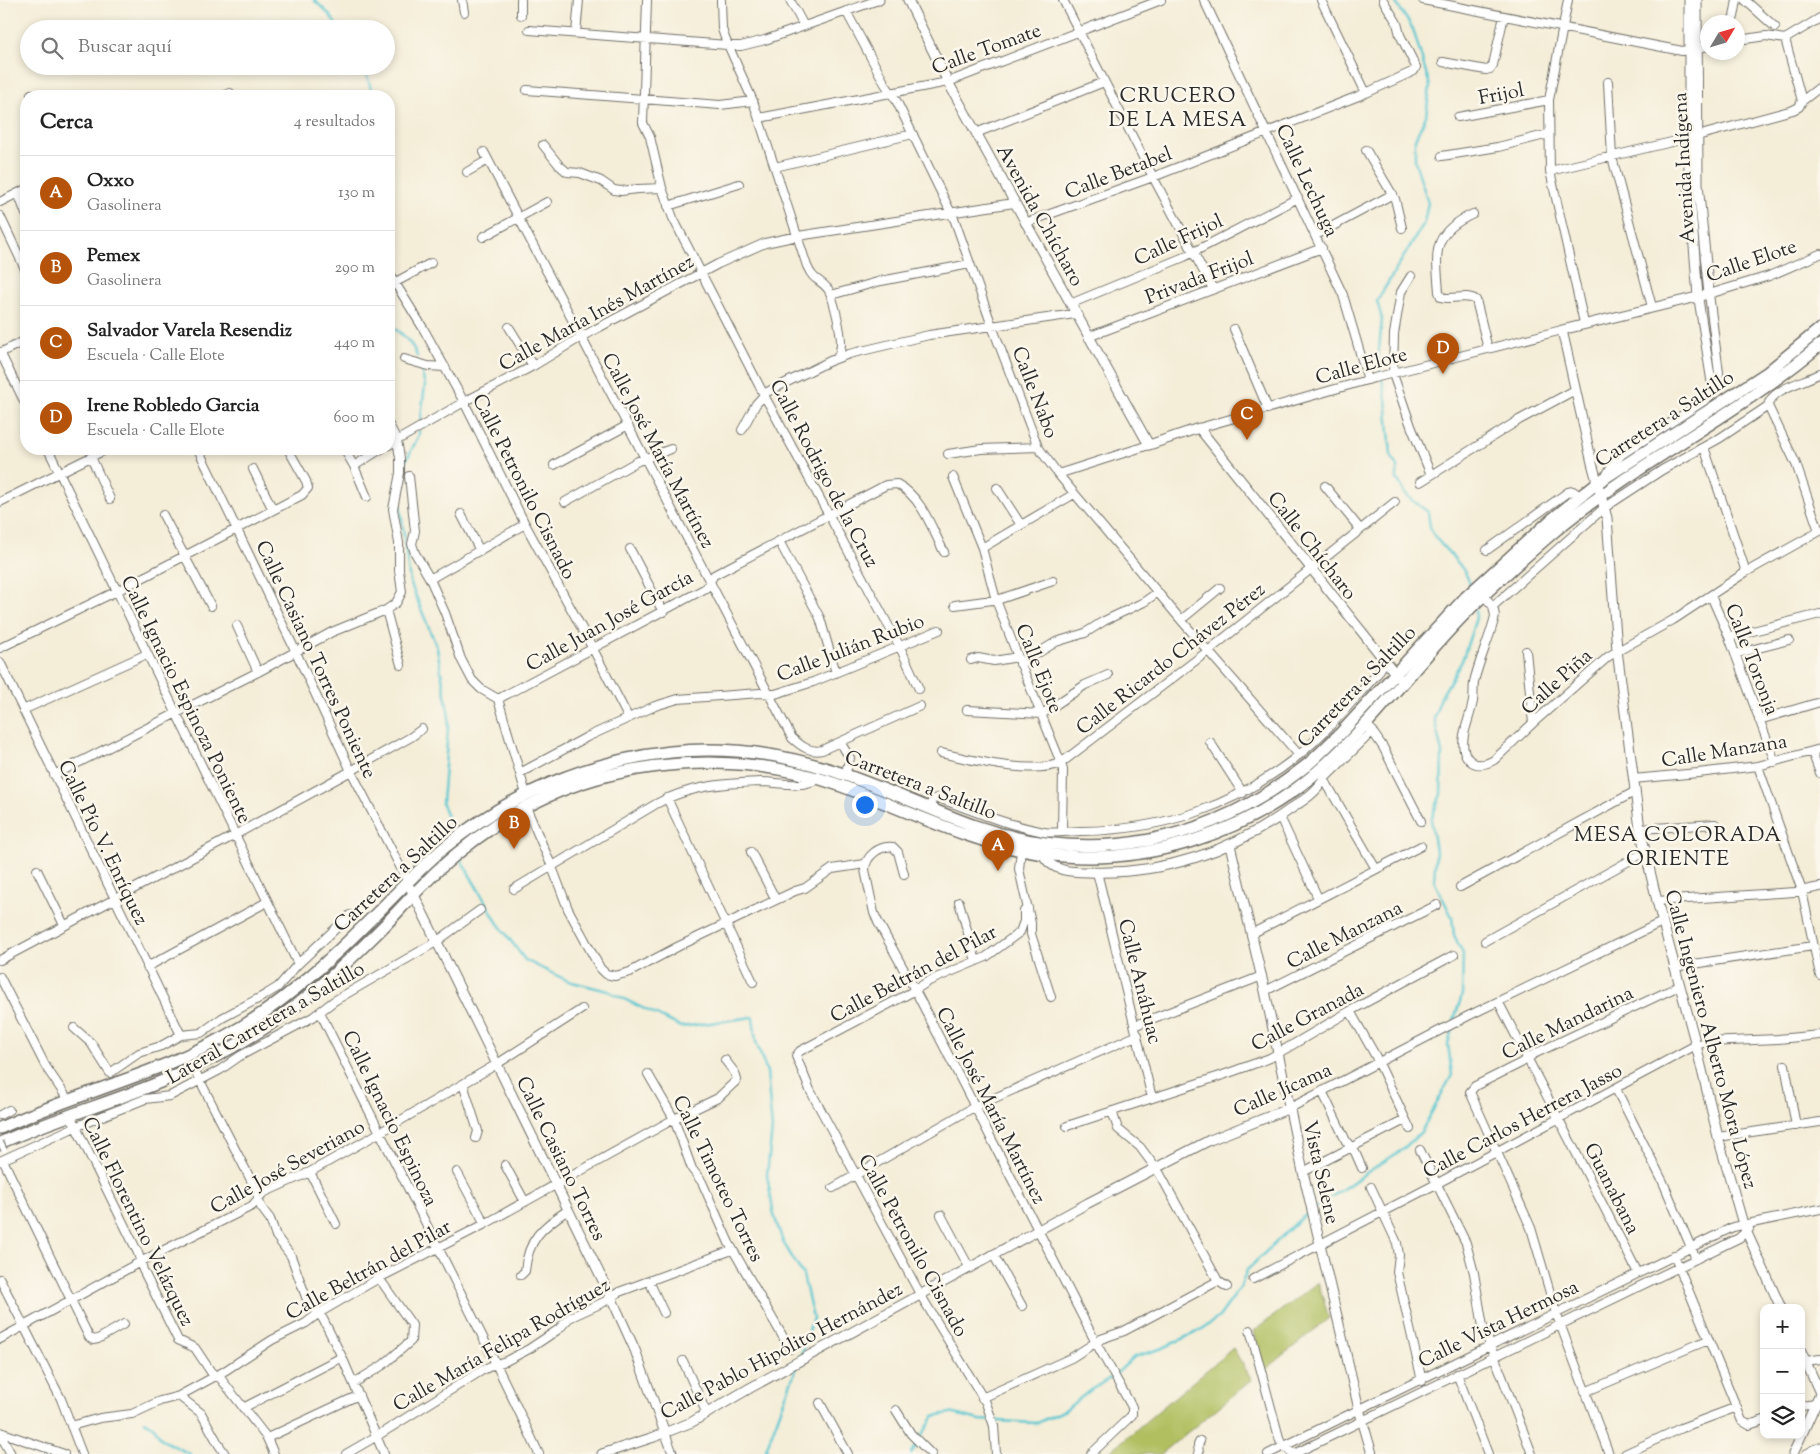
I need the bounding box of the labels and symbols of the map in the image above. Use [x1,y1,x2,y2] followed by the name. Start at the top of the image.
[1700,15,1745,60] north arrow
[928,17,1046,84] street label: Calle Tomate
[1476,77,1527,114] street label: Frijol
[1109,82,1247,136] district label: CRUCERO DE LA MESA
[1667,91,1704,244] street label: Avenida Indígena
[1267,120,1345,242] street label: Calle Lechuga
[988,140,1090,292] street label: Avenida Chícharo
[1061,140,1177,208] street label: Calle Betabel
[1130,208,1229,275] street label: Calle Frijol
[1703,233,1801,291] street label: Calle Elote
[1141,245,1259,313] street label: Privada Frijol
[494,248,700,380] street label: Calle María Inés Martínez
[1427,333,1459,374] pin: D
[1312,341,1411,394] street label: Calle Elote
[1003,343,1064,443] street label: Calle Nabo
[593,348,721,554] street label: Calle José María Martínez
[1590,364,1741,476] street label: Carretera a Saltillo
[761,375,885,573] street label: Calle Rodrigo de la Cruz
[463,389,582,585] street label: Calle Petronilo Cisnado
[1231,399,1263,440] pin: C
[1259,486,1363,607] street label: Calle Chícharo
[247,536,383,784] street label: Calle Casiano Torres Poniente
[521,564,699,680] street label: Calle Juan José García
[112,571,258,829] street label: Calle Ignacio Espinoza Poniente
[1071,577,1272,743] street label: Calle Ricardo Chávez Pérez
[1716,600,1785,720] street label: Calle Toronja
[773,608,929,691] street label: Calle Julián Rubio
[1007,620,1069,718] street label: Calle Ejote
[1292,620,1424,756] street label: Carretera a Saltillo
[1516,643,1600,723] street label: Calle Piña
[1659,728,1789,777] street label: Calle Manzana
[840,744,1000,829] street label: Carretera a Saltillo
[49,756,154,931] street label: Calle Pío V. Enríquez
[852,792,878,818] your location
[498,808,530,849] pin: B
[328,809,465,940] street label: Carretera a Saltillo
[1574,821,1782,875] district label: MESA COLORADA ORIENTE
[982,830,1014,871] pin: A
[1656,887,1764,1193] street label: Calle Ingeniero Alberto Mora López
[1282,895,1408,978] street label: Calle Manzana
[1109,916,1168,1047] street label: Calle Anáhuac
[826,919,1003,1032] street label: Calle Beltrán del Pilar
[162,955,371,1093] street label: Lateral Carretera a Saltillo
[1247,976,1370,1060] street label: Calle Granada
[1497,980,1639,1069] street label: Calle Mandarina
[927,1003,1052,1210] street label: Calle José María Martínez
[334,1026,444,1212] street label: Calle Ignacio Espinoza
[1229,1057,1337,1126] street label: Calle Jícama
[1418,1057,1628,1187] street label: Calle Carlos Herrera Jasso
[507,1072,612,1246] street label: Calle Casiano Torres
[664,1091,770,1268] street label: Calle Timoteo Torres
[73,1112,200,1332] street label: Calle Florentino Velázquez
[206,1114,371,1223] street label: Calle José Severiano
[1294,1118,1346,1227] street label: Vista Selene
[1575,1138,1646,1240] street label: Guanabana
[849,1150,974,1343] street label: Calle Petronilo Cisnado
[281,1213,458,1329] street label: Calle Beltrán del Pilar
[388,1272,616,1420] street label: Calle María Felipa Rodríguez
[1414,1274,1584,1377] street label: Calle Vista Hermosa
[656,1276,909,1429] street label: Calle Pablo Hipólito Hernández

